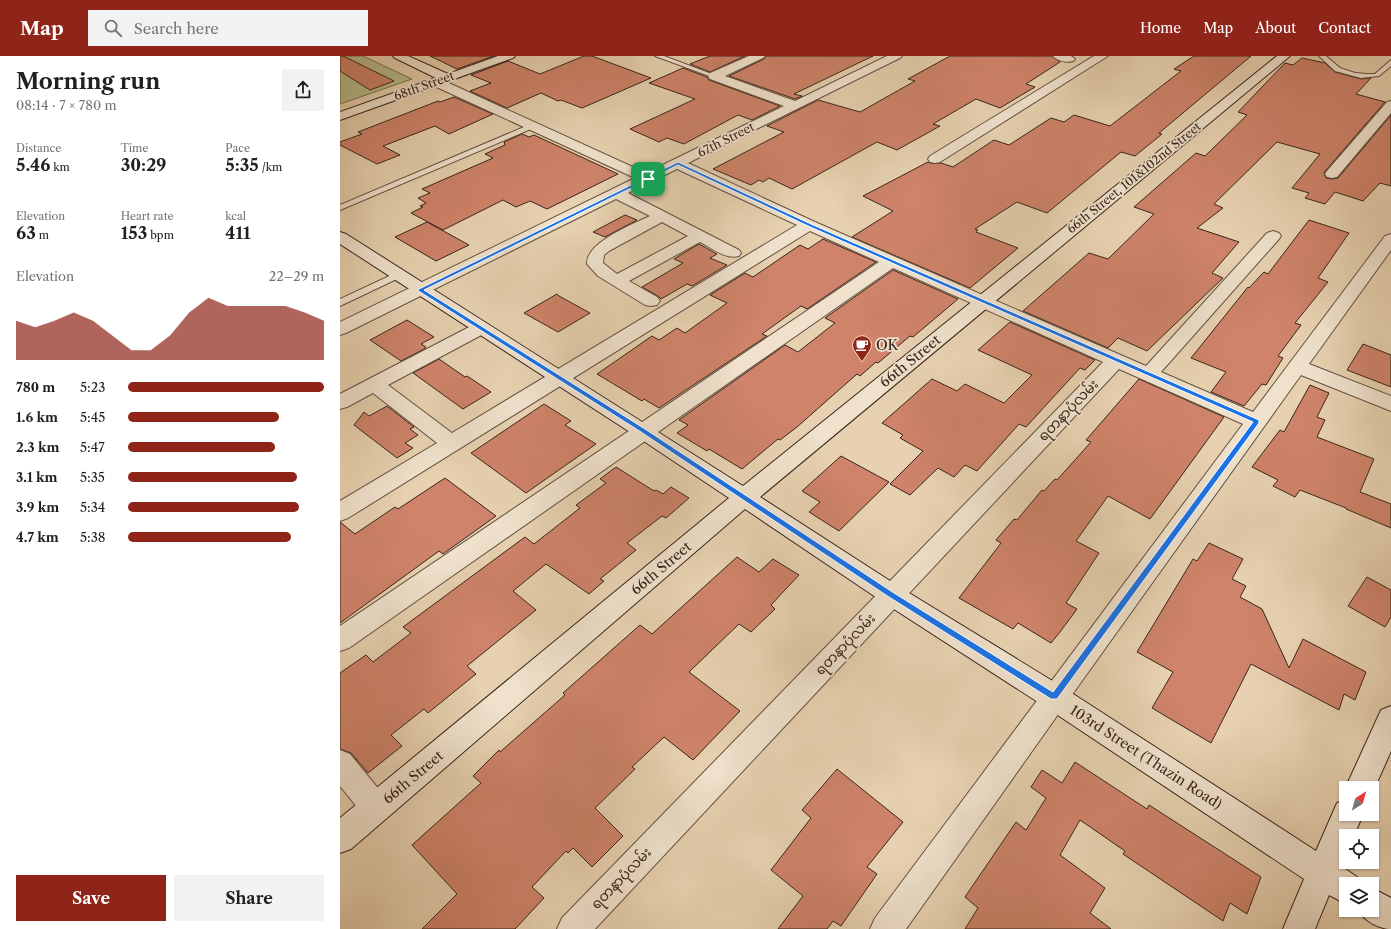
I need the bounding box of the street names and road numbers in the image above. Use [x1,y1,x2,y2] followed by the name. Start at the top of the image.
[392,67,457,103] street label: 68th Street
[1064,118,1204,236] street label: 66th Street, 101&102nd Street
[695,119,757,160] street label: 67th Street
[876,331,944,391] street label: 66th Street
[1033,375,1104,447] street label: ရတနာပုံလမ်း
[627,537,695,599] street label: 66th Street
[810,609,881,681] street label: ရတနာပုံလမ်း
[1067,701,1225,813] street label: 103rd Street (Thazin Road)
[379,746,447,808] street label: 66th Street
[586,843,657,915] street label: ရတနာပုံလမ်း

